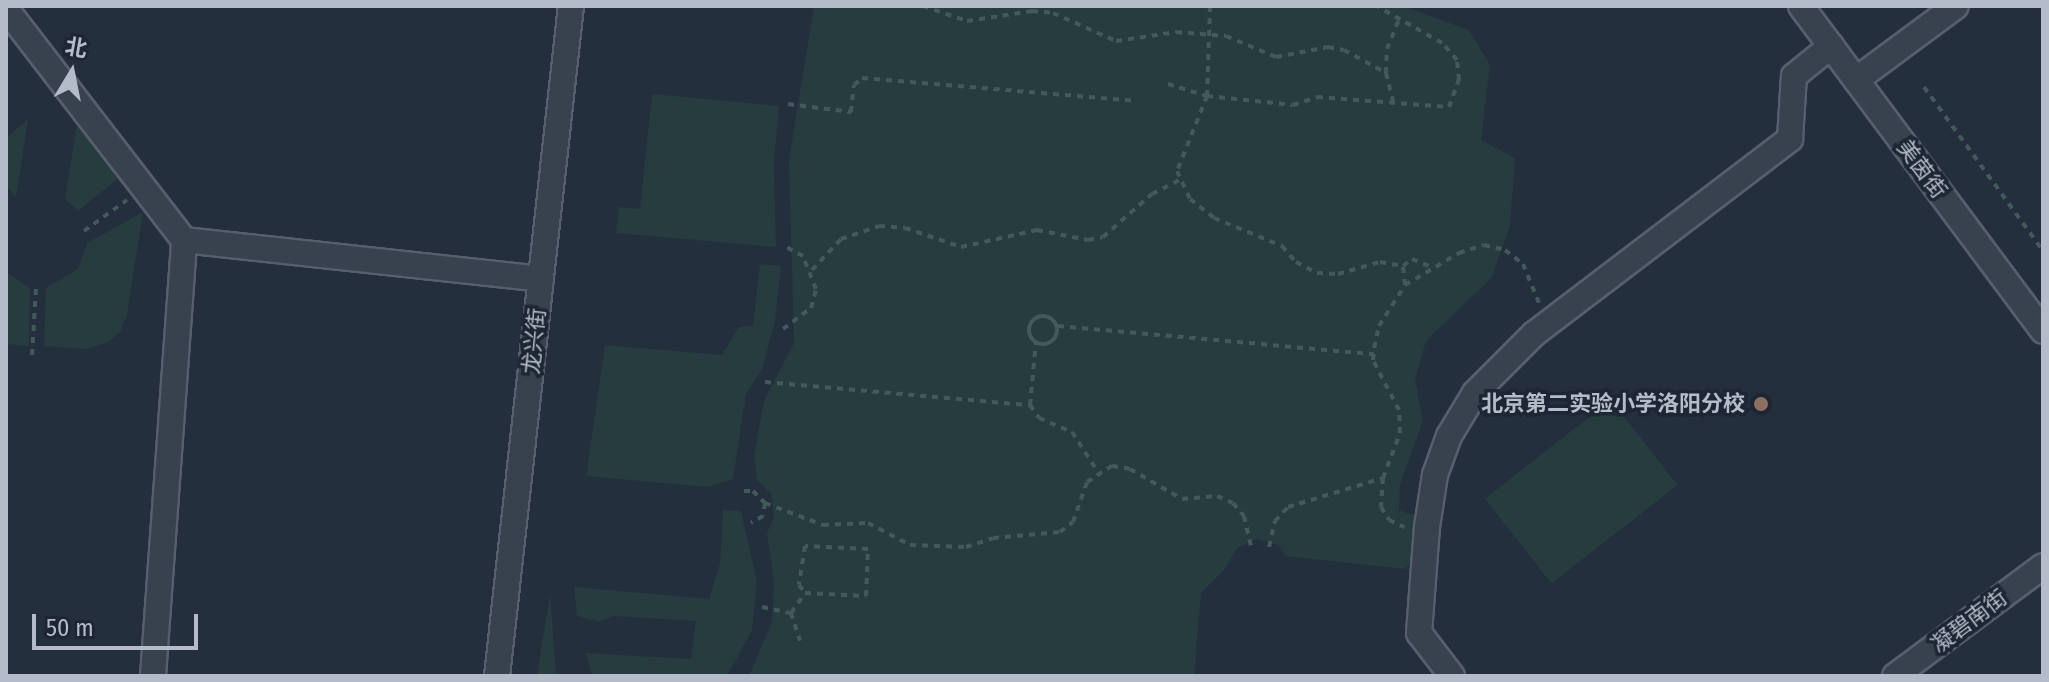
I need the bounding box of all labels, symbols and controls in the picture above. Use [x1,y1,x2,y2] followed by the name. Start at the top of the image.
[32,32,112,112] north arrow
[63,33,89,63] text: 北
[1892,135,1952,203] street label: 美茵街
[517,307,551,375] street label: 龙兴街
[1481,391,1745,417] place label: 北京第二实验小学洛阳分校
[1752,395,1770,413] marker: 北京第二实验小学洛阳分校
[1926,584,2012,658] street label: 凝碧南街
[36,598,202,648] scale bar
[46,614,94,642] text: 50 m

